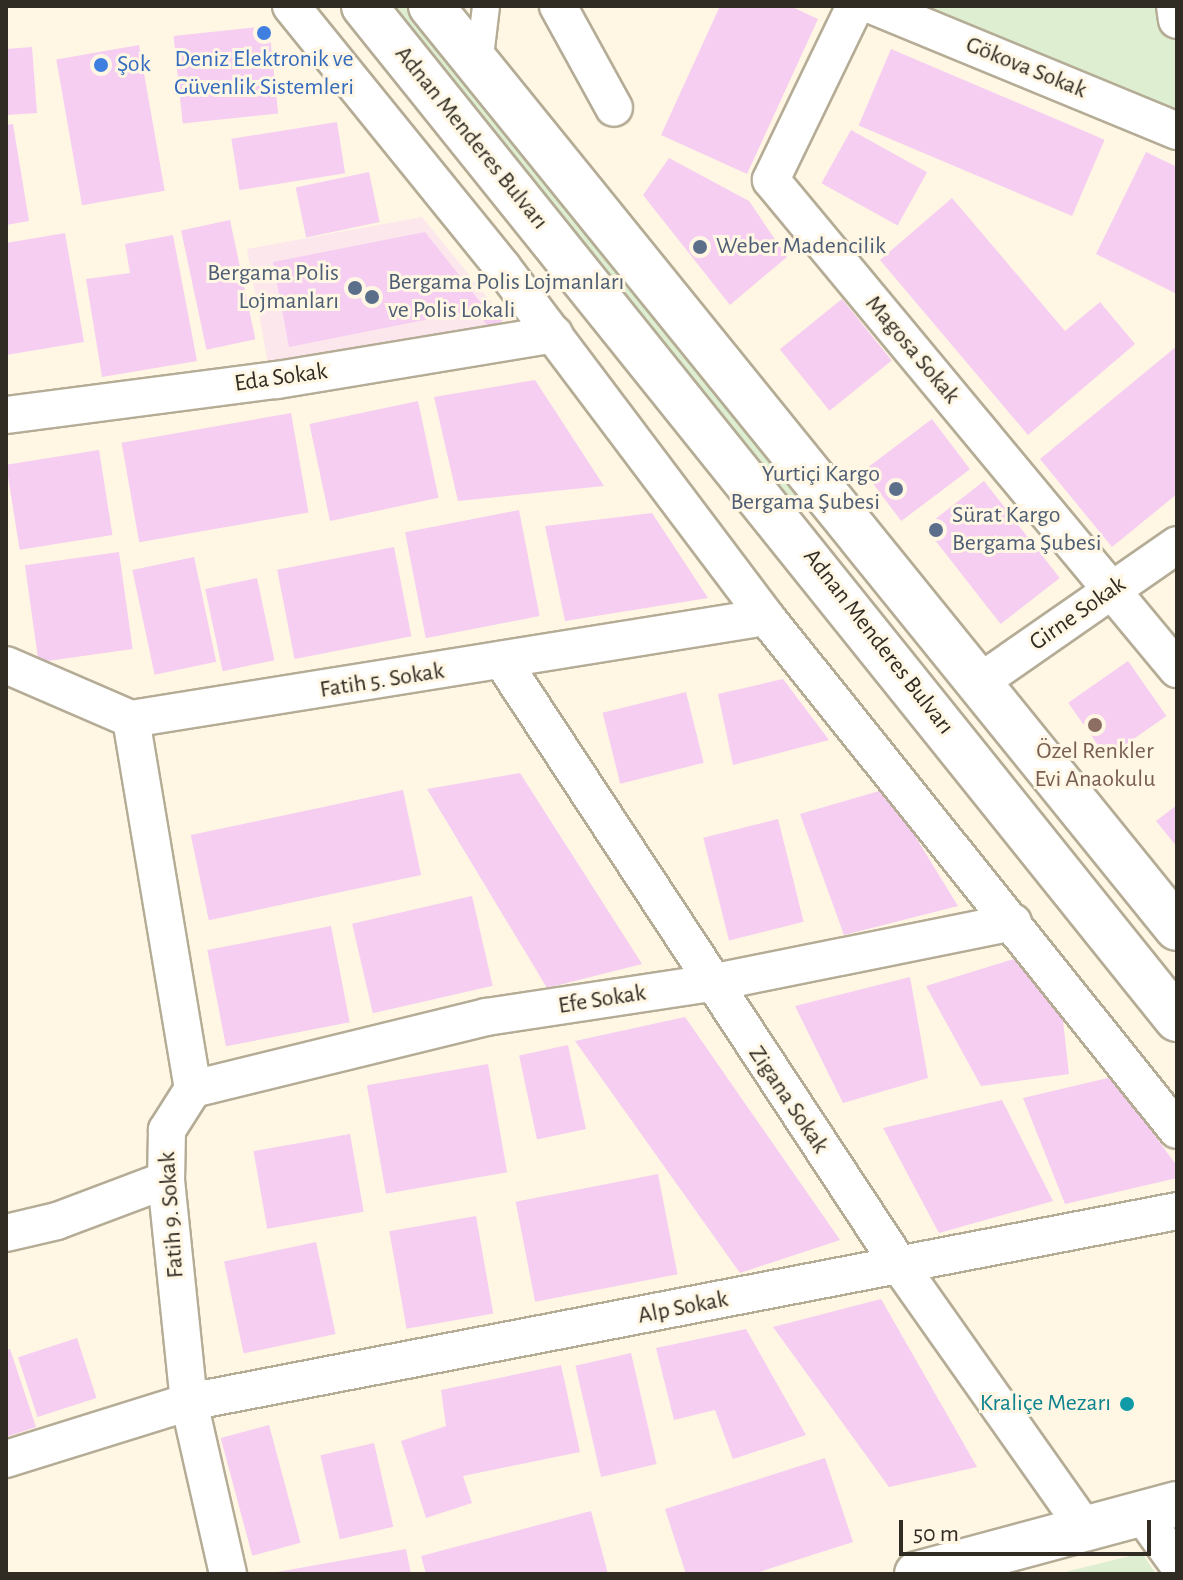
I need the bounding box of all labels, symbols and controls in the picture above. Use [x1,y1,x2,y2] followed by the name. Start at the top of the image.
[255,24,273,42] marker: Deniz Elektronik ve Güvenlik Sistemleri
[961,31,1091,105] street label: Gökova Sokak
[388,40,554,236] street label: Adnan Menderes Bulvarı
[174,46,354,102] place label: Deniz Elektronik ve Güvenlik Sistemleri
[117,51,151,79] place label: Şok
[92,56,110,74] marker: Şok
[716,233,886,261] place label: Weber Madencilik
[691,238,709,256] marker: Weber Madencilik
[207,260,339,316] place label: Bergama Polis Lojmanları
[388,269,624,325] place label: Bergama Polis Lojmanları ve Polis Lokali
[346,279,364,297] marker: Bergama Polis Lojmanları
[363,288,381,306] marker: Bergama Polis Lojmanları ve Polis Lokali
[858,290,966,410] street label: Magosa Sokak
[233,357,329,399] street label: Eda Sokak
[730,461,880,517] place label: Yurtiçi Kargo Bergama Şubesi
[887,480,905,498] marker: Yurtiçi Kargo Bergama Şubesi
[952,502,1102,558] place label: Sürat Kargo Bergama Şubesi
[927,521,945,539] marker: Sürat Kargo Bergama Şubesi
[797,543,959,741] street label: Adnan Menderes Bulvarı
[1024,571,1132,657] street label: Girne Sokak
[318,657,446,705] street label: Fatih 5. Sokak
[1086,716,1104,734] marker: Özel Renkler Evi Anaokulu
[1035,738,1155,794] place label: Özel Renkler Evi Anaokulu
[556,979,648,1021] street label: Efe Sokak
[742,1041,834,1159] street label: Zigana Sokak
[153,1151,191,1279] street label: Fatih 9. Sokak
[636,1285,730,1331] street label: Alp Sokak
[980,1390,1111,1418] place label: Kraliçe Mezarı
[1118,1395,1136,1413] marker: Kraliçe Mezarı
[903,1504,1155,1554] scale bar
[913,1522,959,1546] text: 50 m

